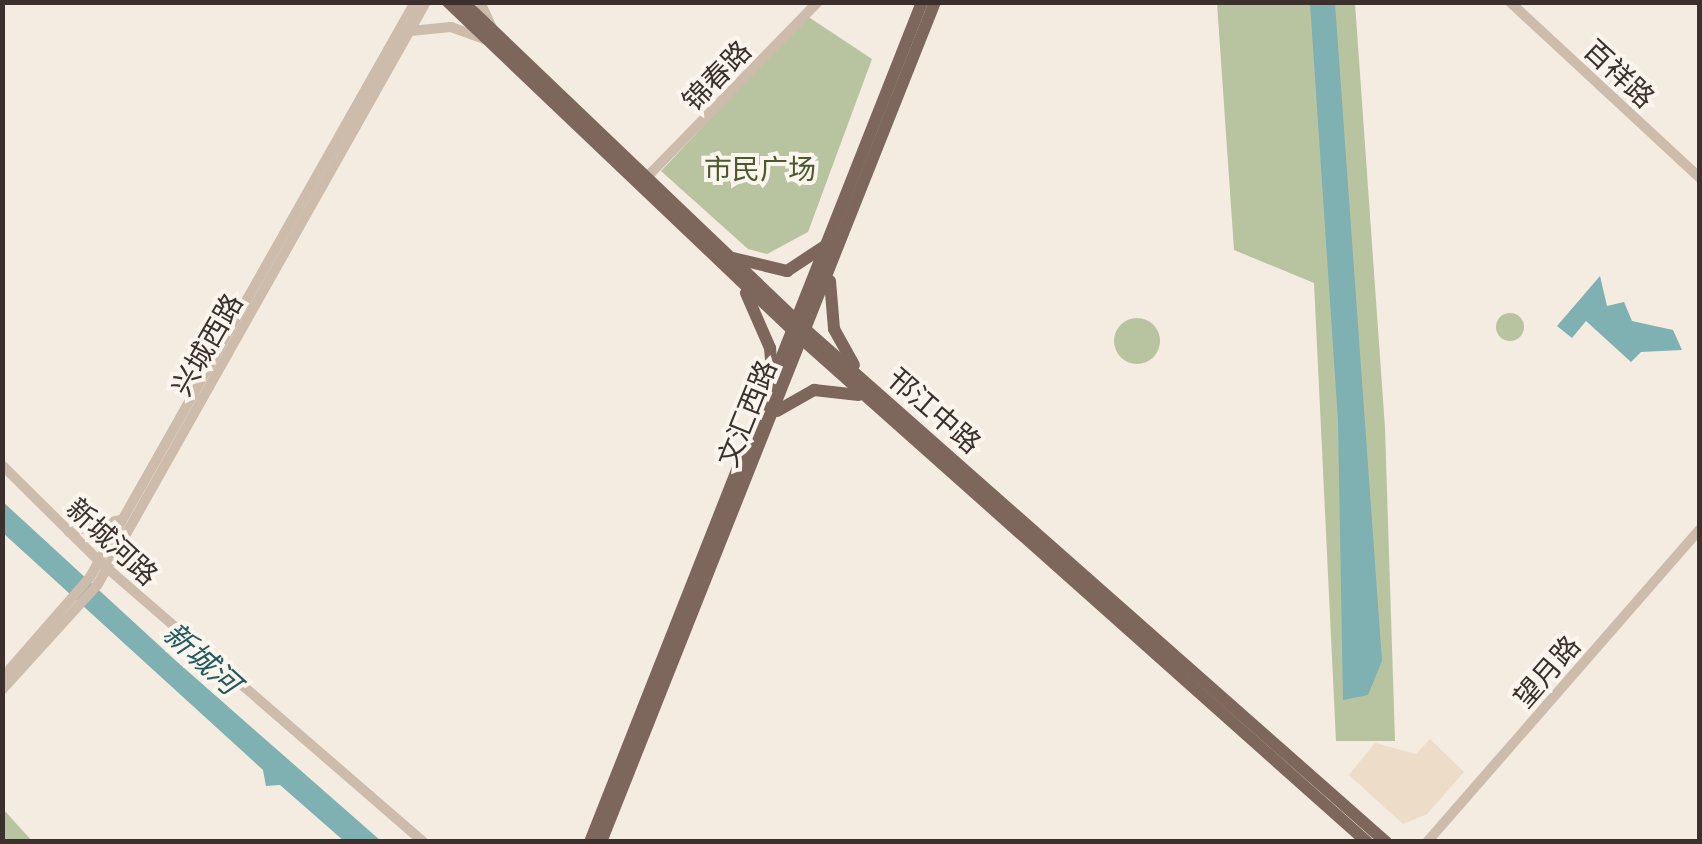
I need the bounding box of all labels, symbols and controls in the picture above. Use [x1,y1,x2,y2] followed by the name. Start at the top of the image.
[1578,32,1662,114] street label: 百祥路
[675,33,757,117] street label: 锦春路
[704,151,816,185] park label: 市民广场
[163,287,249,401] street label: 兴城西路
[709,355,783,471] street label: 文汇西路
[882,361,988,459] street label: 邗江中路
[61,491,165,591] street label: 新城河路
[157,615,247,701] water label: 新城河
[1506,628,1586,714] street label: 望月路

